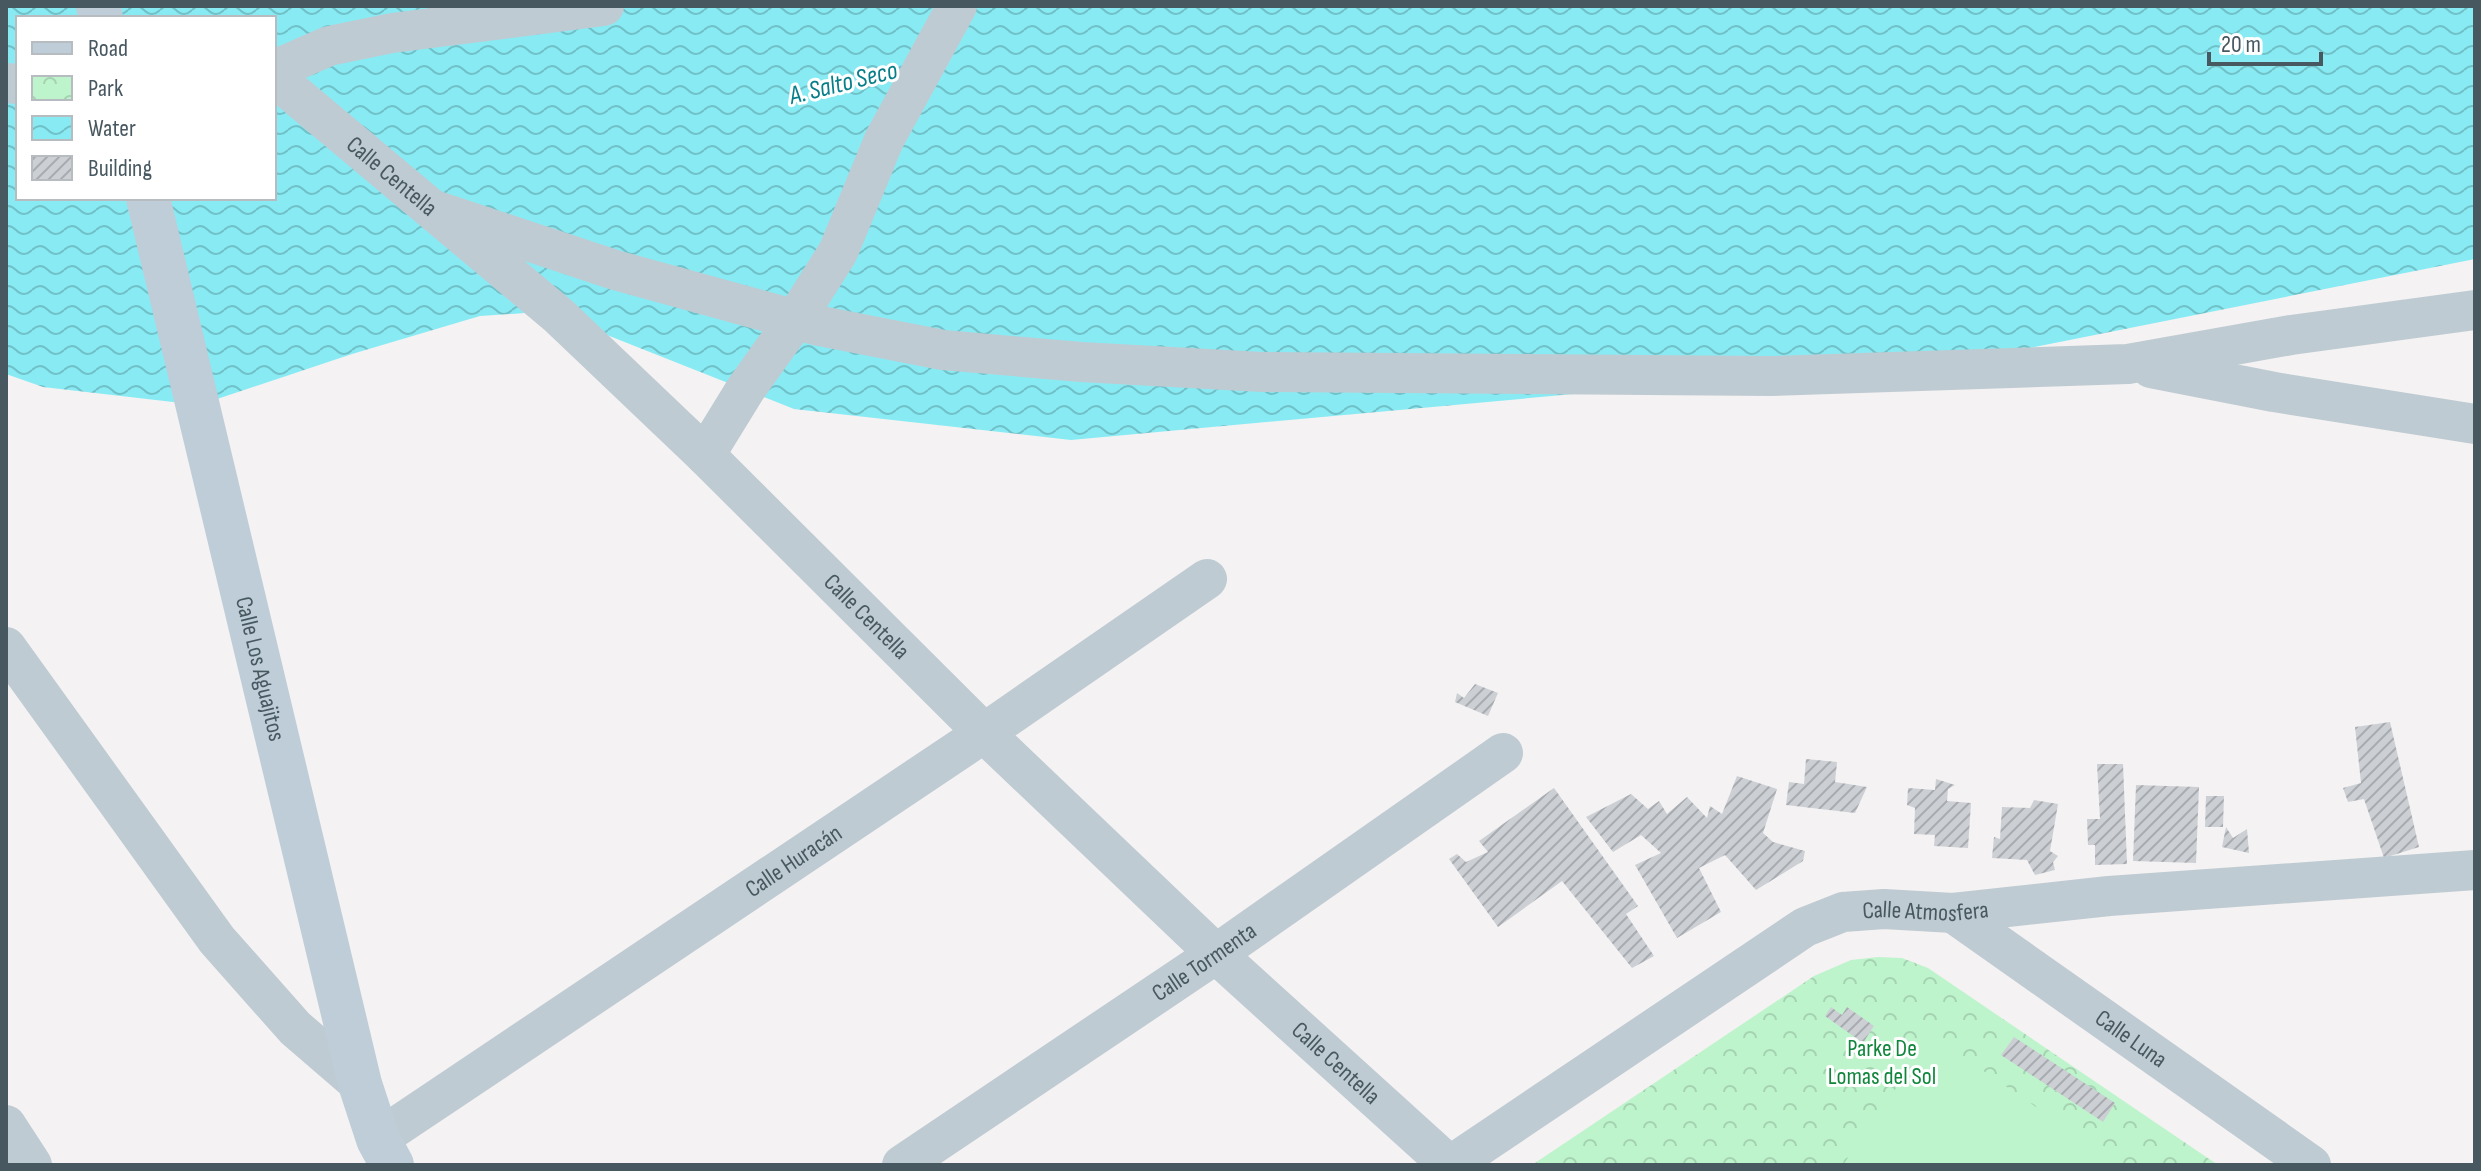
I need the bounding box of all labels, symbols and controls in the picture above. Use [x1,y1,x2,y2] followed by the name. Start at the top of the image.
[16,16,276,200] legend
[2209,16,2321,66] scale bar
[2221,30,2261,59] text: 20 m
[88,34,128,63] text: Road
[785,55,901,112] water label: A. Salto Seco
[88,74,123,103] text: Park
[88,114,136,143] text: Water
[340,130,443,223] street label: Calle Centella
[88,154,152,183] text: Building
[817,568,915,666] street label: Calle Centella
[229,594,291,744] street label: Calle Los Aguajitos
[740,819,847,904] street label: Calle Huracán
[1861,895,1990,928] street label: Calle Atmosfera
[1147,916,1262,1008] street label: Calle Tormenta
[2089,1004,2173,1074] street label: Calle Luna
[1286,1016,1386,1111] street label: Calle Centella
[1828,1034,1936,1091] park label: Parke De Lomas del Sol

